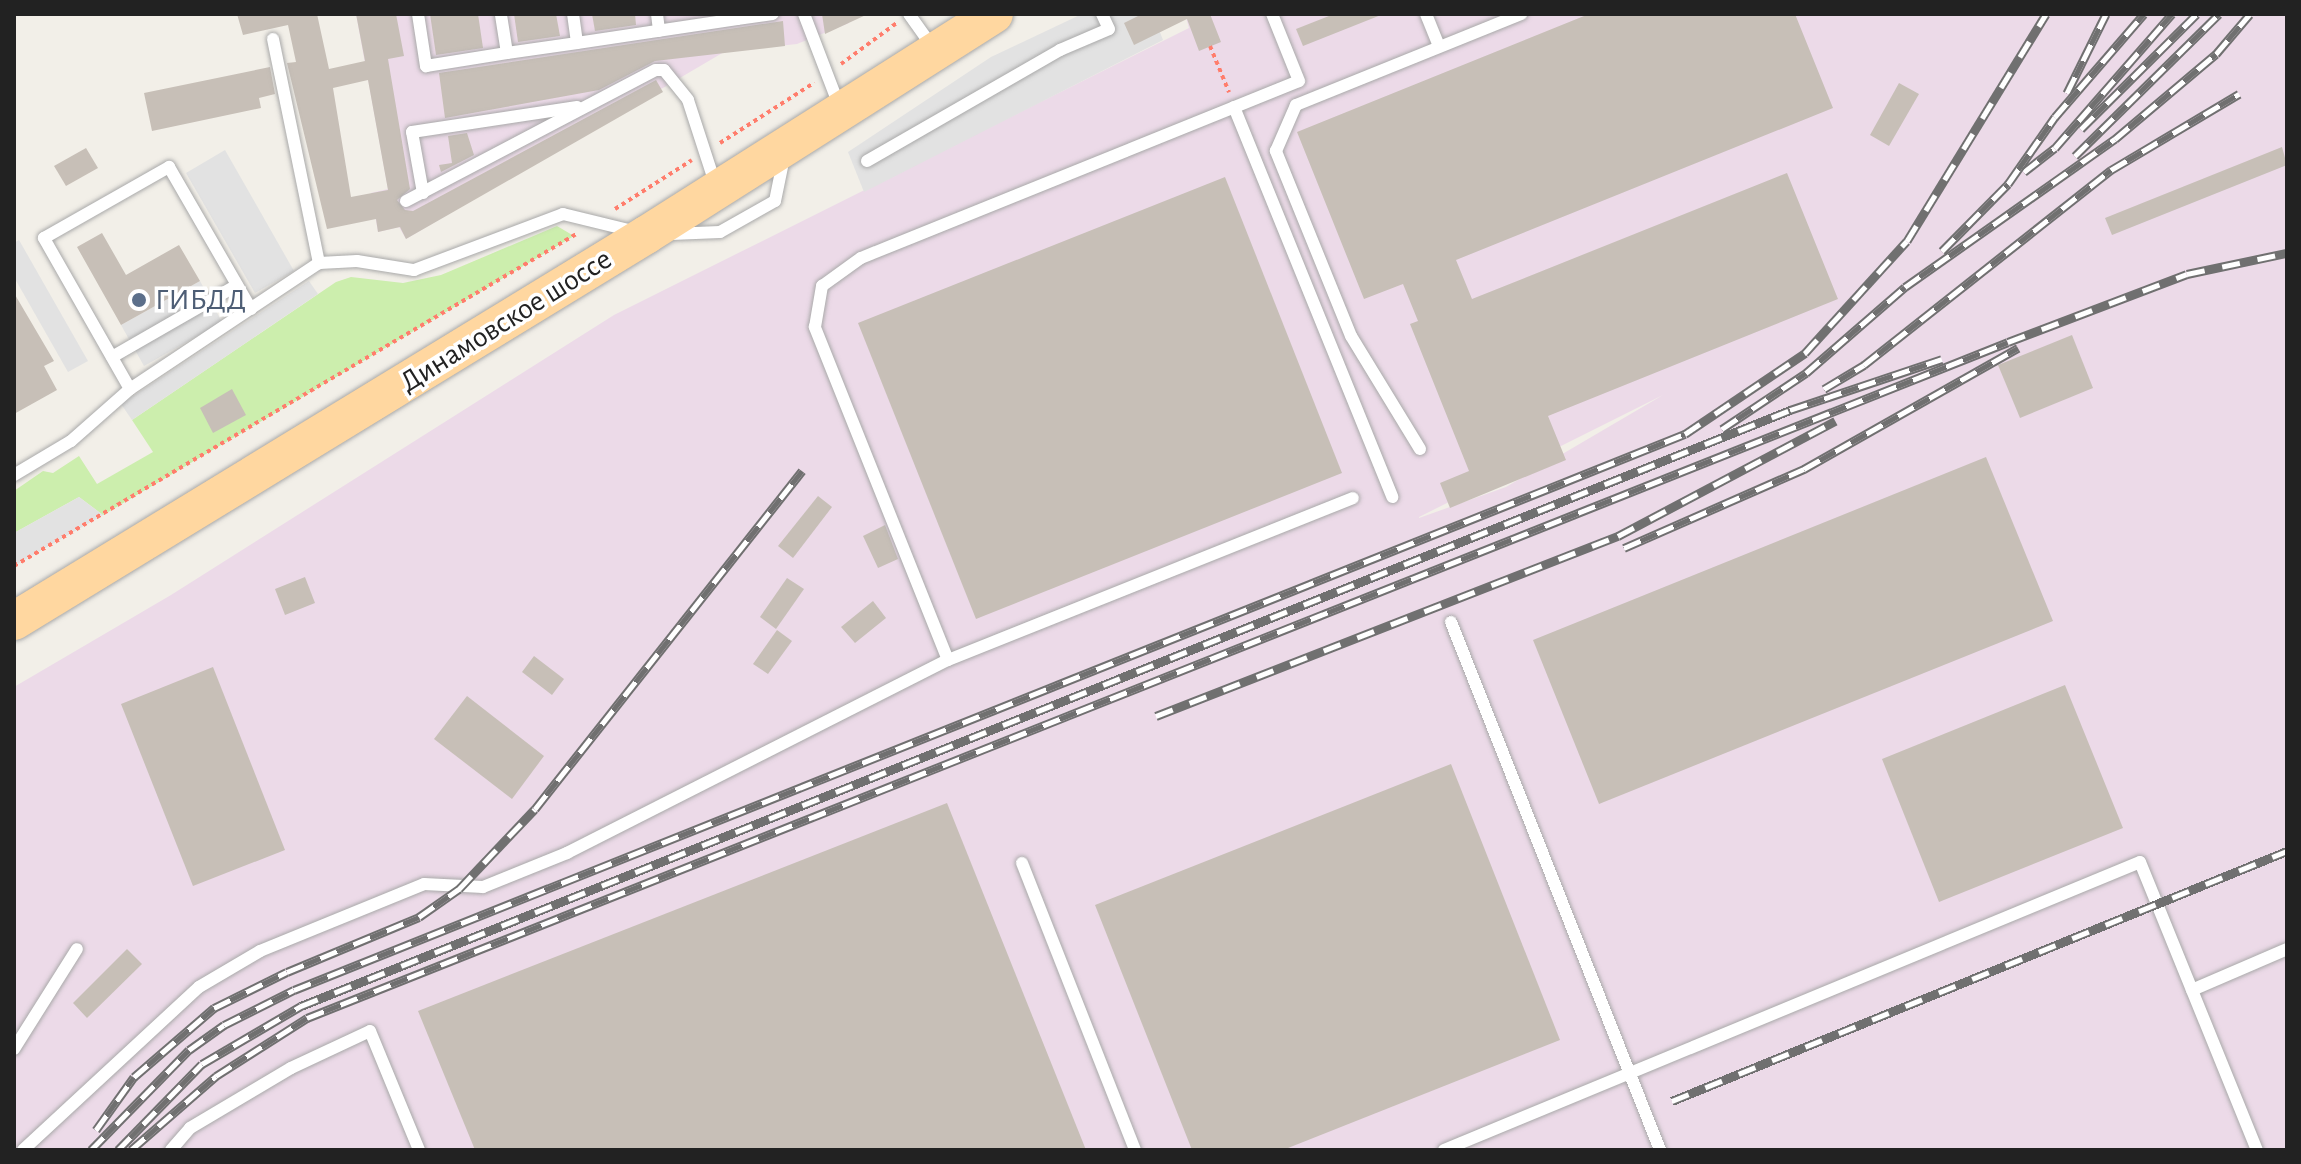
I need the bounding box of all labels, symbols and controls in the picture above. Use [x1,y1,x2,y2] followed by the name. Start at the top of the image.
[393,241,619,401] street label: Динамовское шоссе
[155,282,246,318] place label: ГИБДД
[130,291,148,309] marker: ГИБДД

